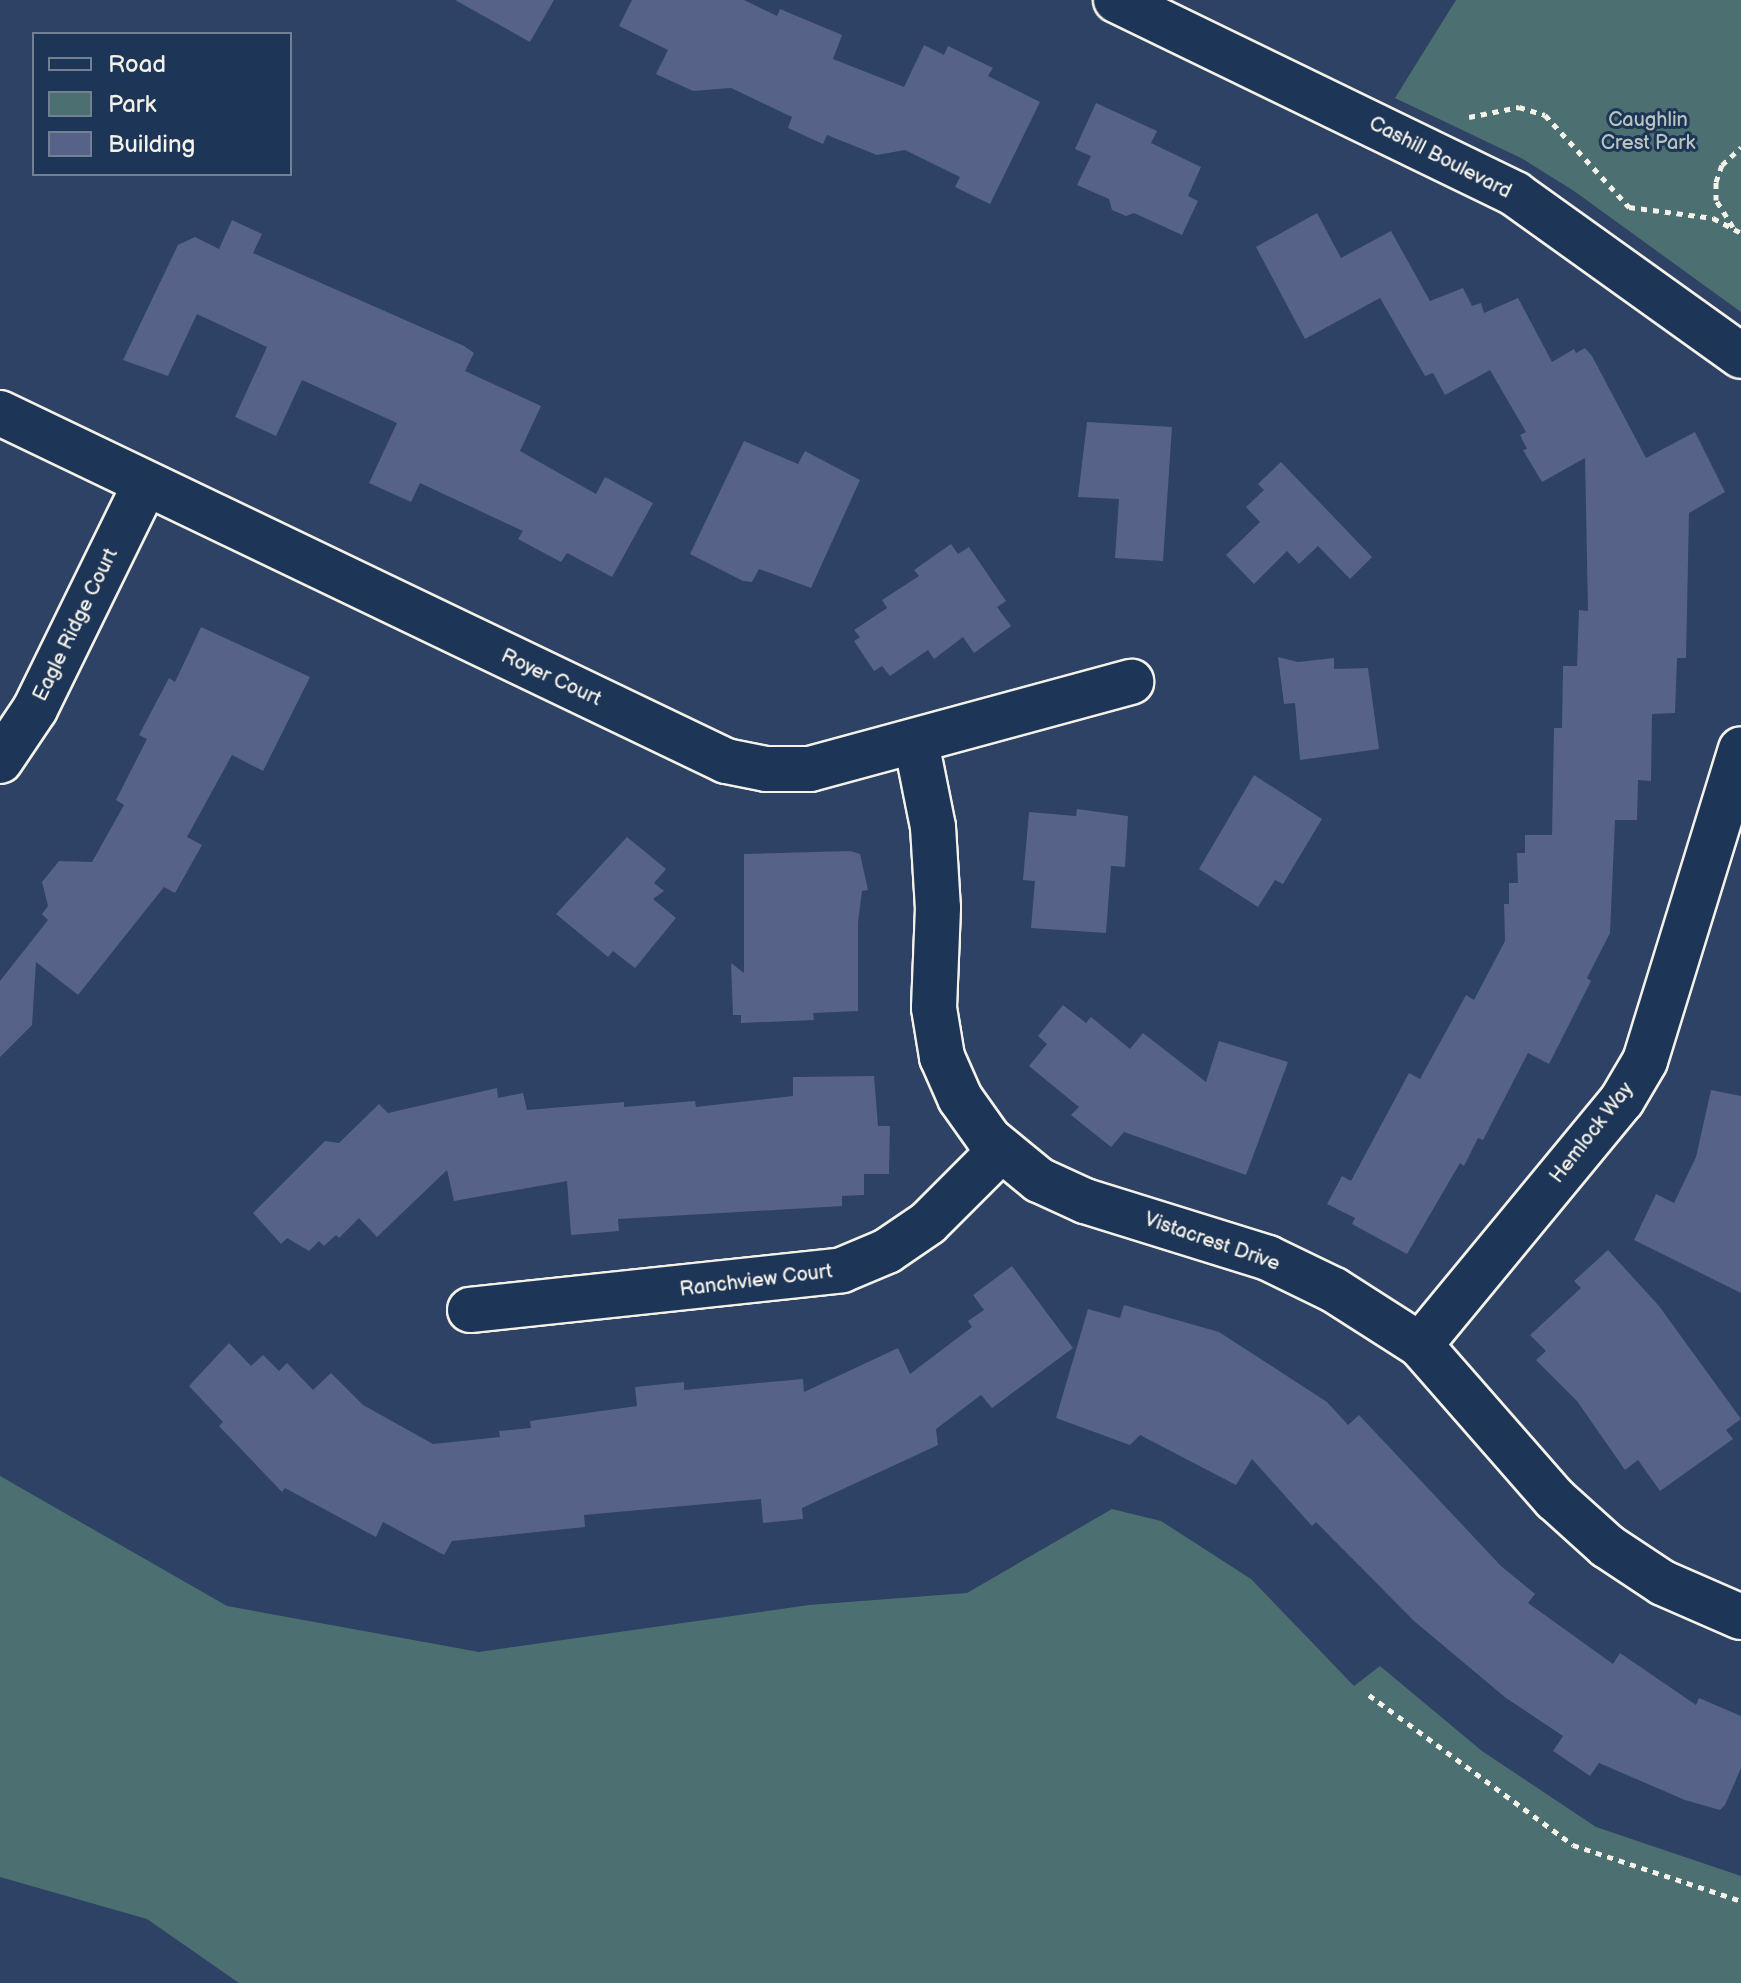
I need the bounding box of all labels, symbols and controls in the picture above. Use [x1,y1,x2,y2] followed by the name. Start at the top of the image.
[32,32,292,176] legend
[108,50,166,79] text: Road
[108,90,156,119] text: Park
[1601,109,1695,156] park label: Caughlin Crest Park
[1365,112,1515,204] street label: Cashill Boulevard
[108,130,195,159] text: Building
[29,545,123,705] street label: Eagle Ridge Court
[497,644,605,712] street label: Royer Court
[1545,1078,1639,1188] street label: Hemlock Way
[1141,1208,1283,1276] street label: Vistacrest Drive
[678,1260,834,1302] street label: Ranchview Court

